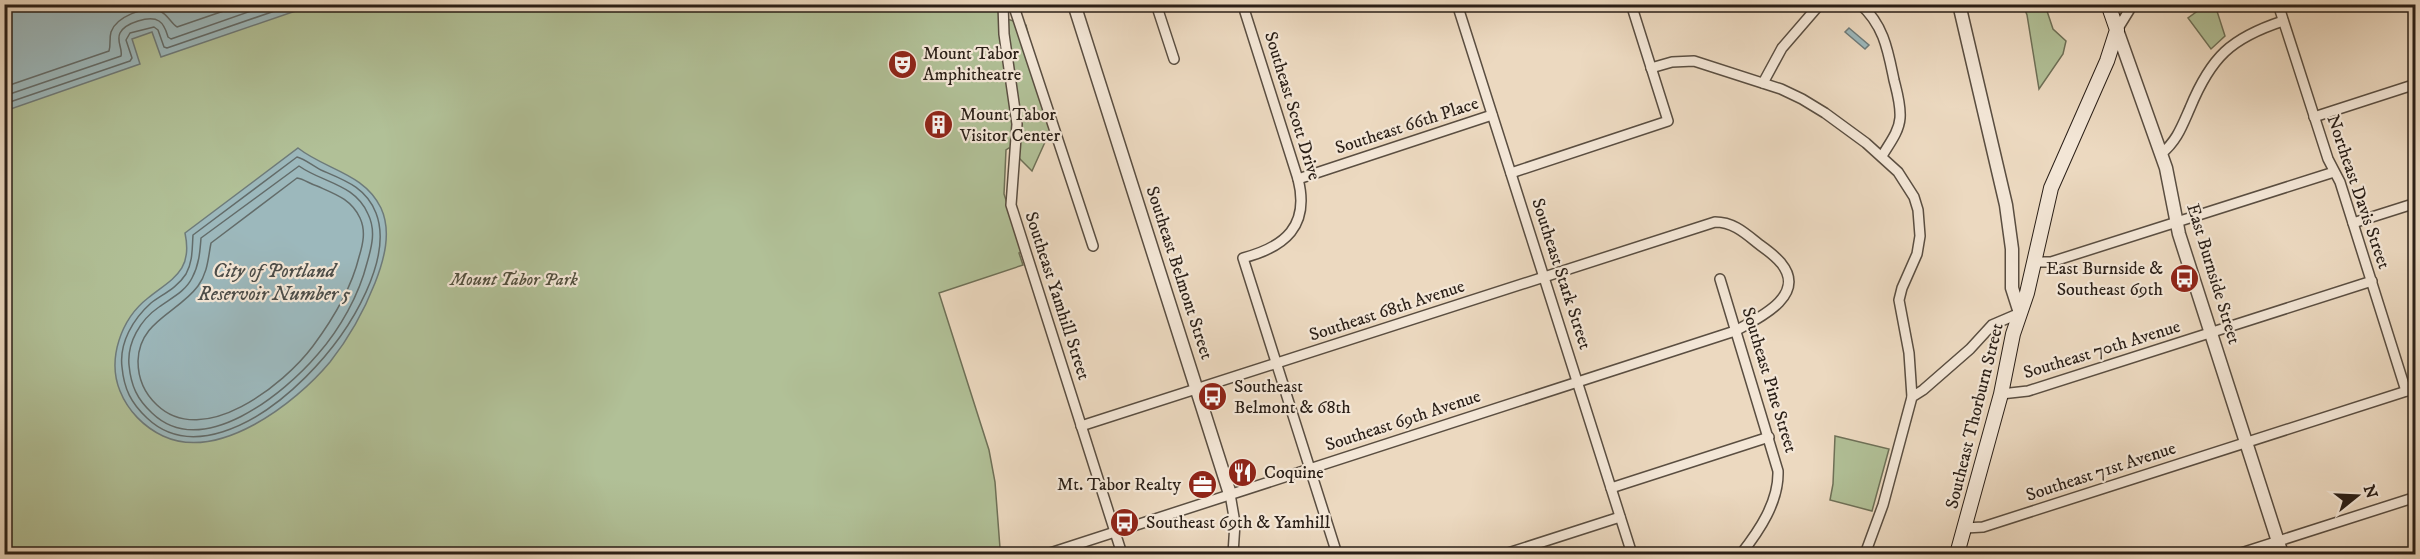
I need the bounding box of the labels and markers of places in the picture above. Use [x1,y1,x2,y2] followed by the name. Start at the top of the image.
[923,43,1021,86] place label: Mount Tabor Amphitheatre
[886,48,918,80] theatre icon: Mount Tabor Amphitheatre
[959,104,1060,147] place label: Mount Tabor Visitor Center
[923,109,955,141] building icon: Mount Tabor Visitor Center
[2046,258,2164,301] place label: East Burnside & Southeast 69th
[2168,263,2200,295] bus stop icon: East Burnside & Southeast 69th
[1234,376,1351,419] place label: Southeast Belmont & 68th
[1197,381,1229,413] bus stop icon: Southeast Belmont & 68th
[1227,457,1259,489] restaurant icon: Coquine
[1264,462,1324,484] place label: Coquine
[1186,469,1218,501] office icon: Mt. Tabor Realty
[1057,474,1181,496] place label: Mt. Tabor Realty
[1109,507,1141,539] bus stop icon: Southeast 69th & Yamhill
[1146,512,1331,534] place label: Southeast 69th & Yamhill

